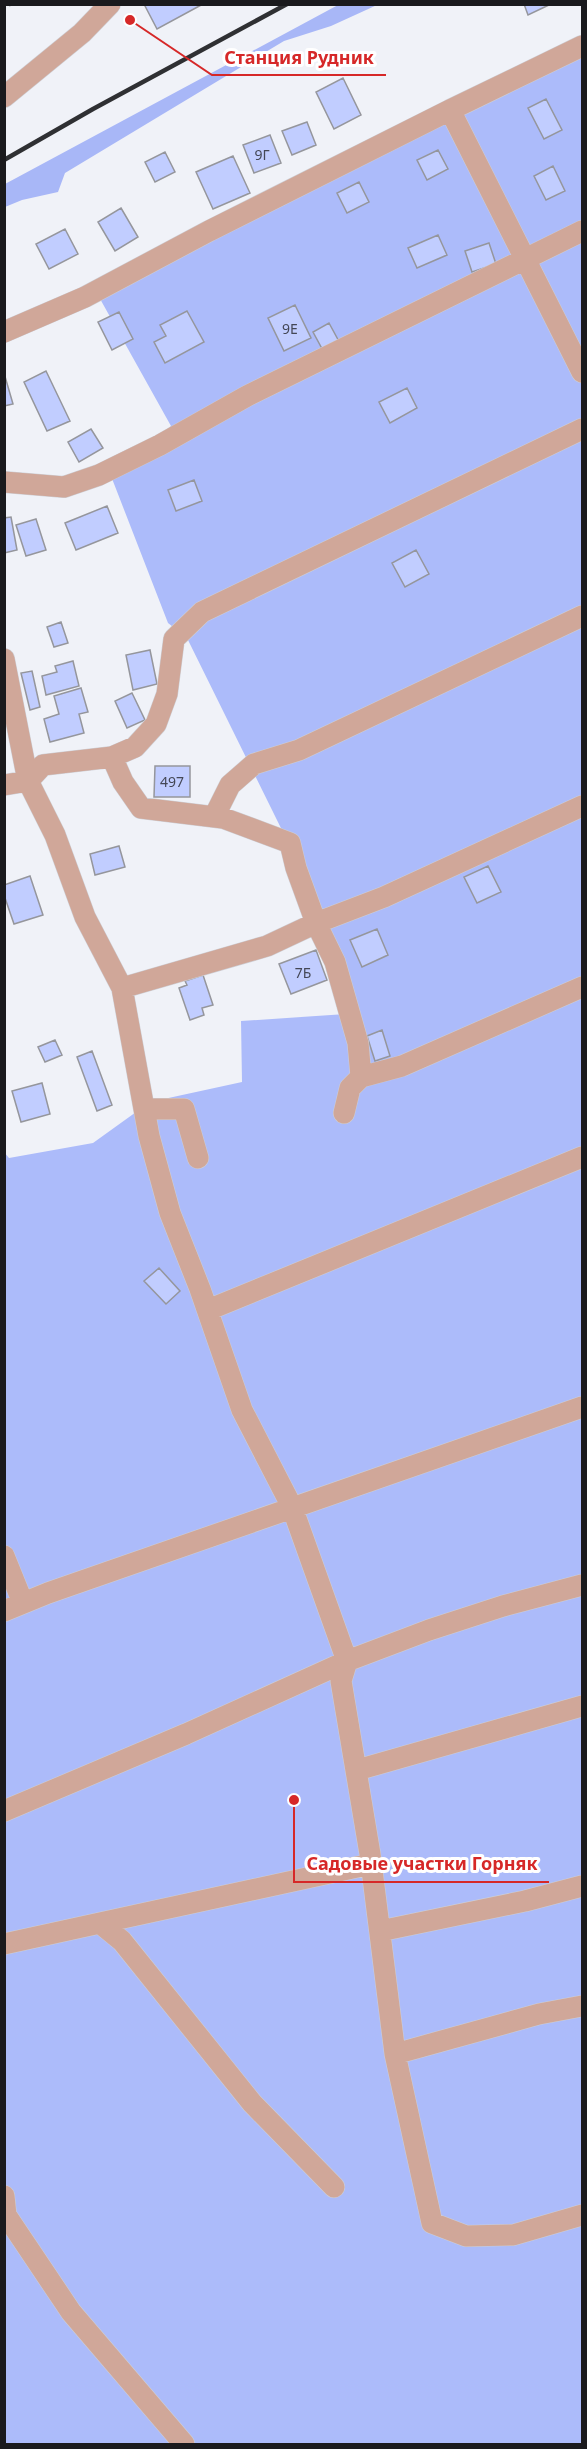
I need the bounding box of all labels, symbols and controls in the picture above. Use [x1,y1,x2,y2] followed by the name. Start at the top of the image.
[212,39,386,75] callout: Станция Рудник
[224,45,374,69] text: Станция Рудник
[254,145,270,164] house number: 9Г
[282,319,298,338] house number: 9Е
[160,772,184,791] house number: 497
[295,963,311,982] house number: 7Б
[294,1846,549,1882] callout: Садовые участки Горняк
[307,1851,537,1875] text: Садовые участки Горняк

